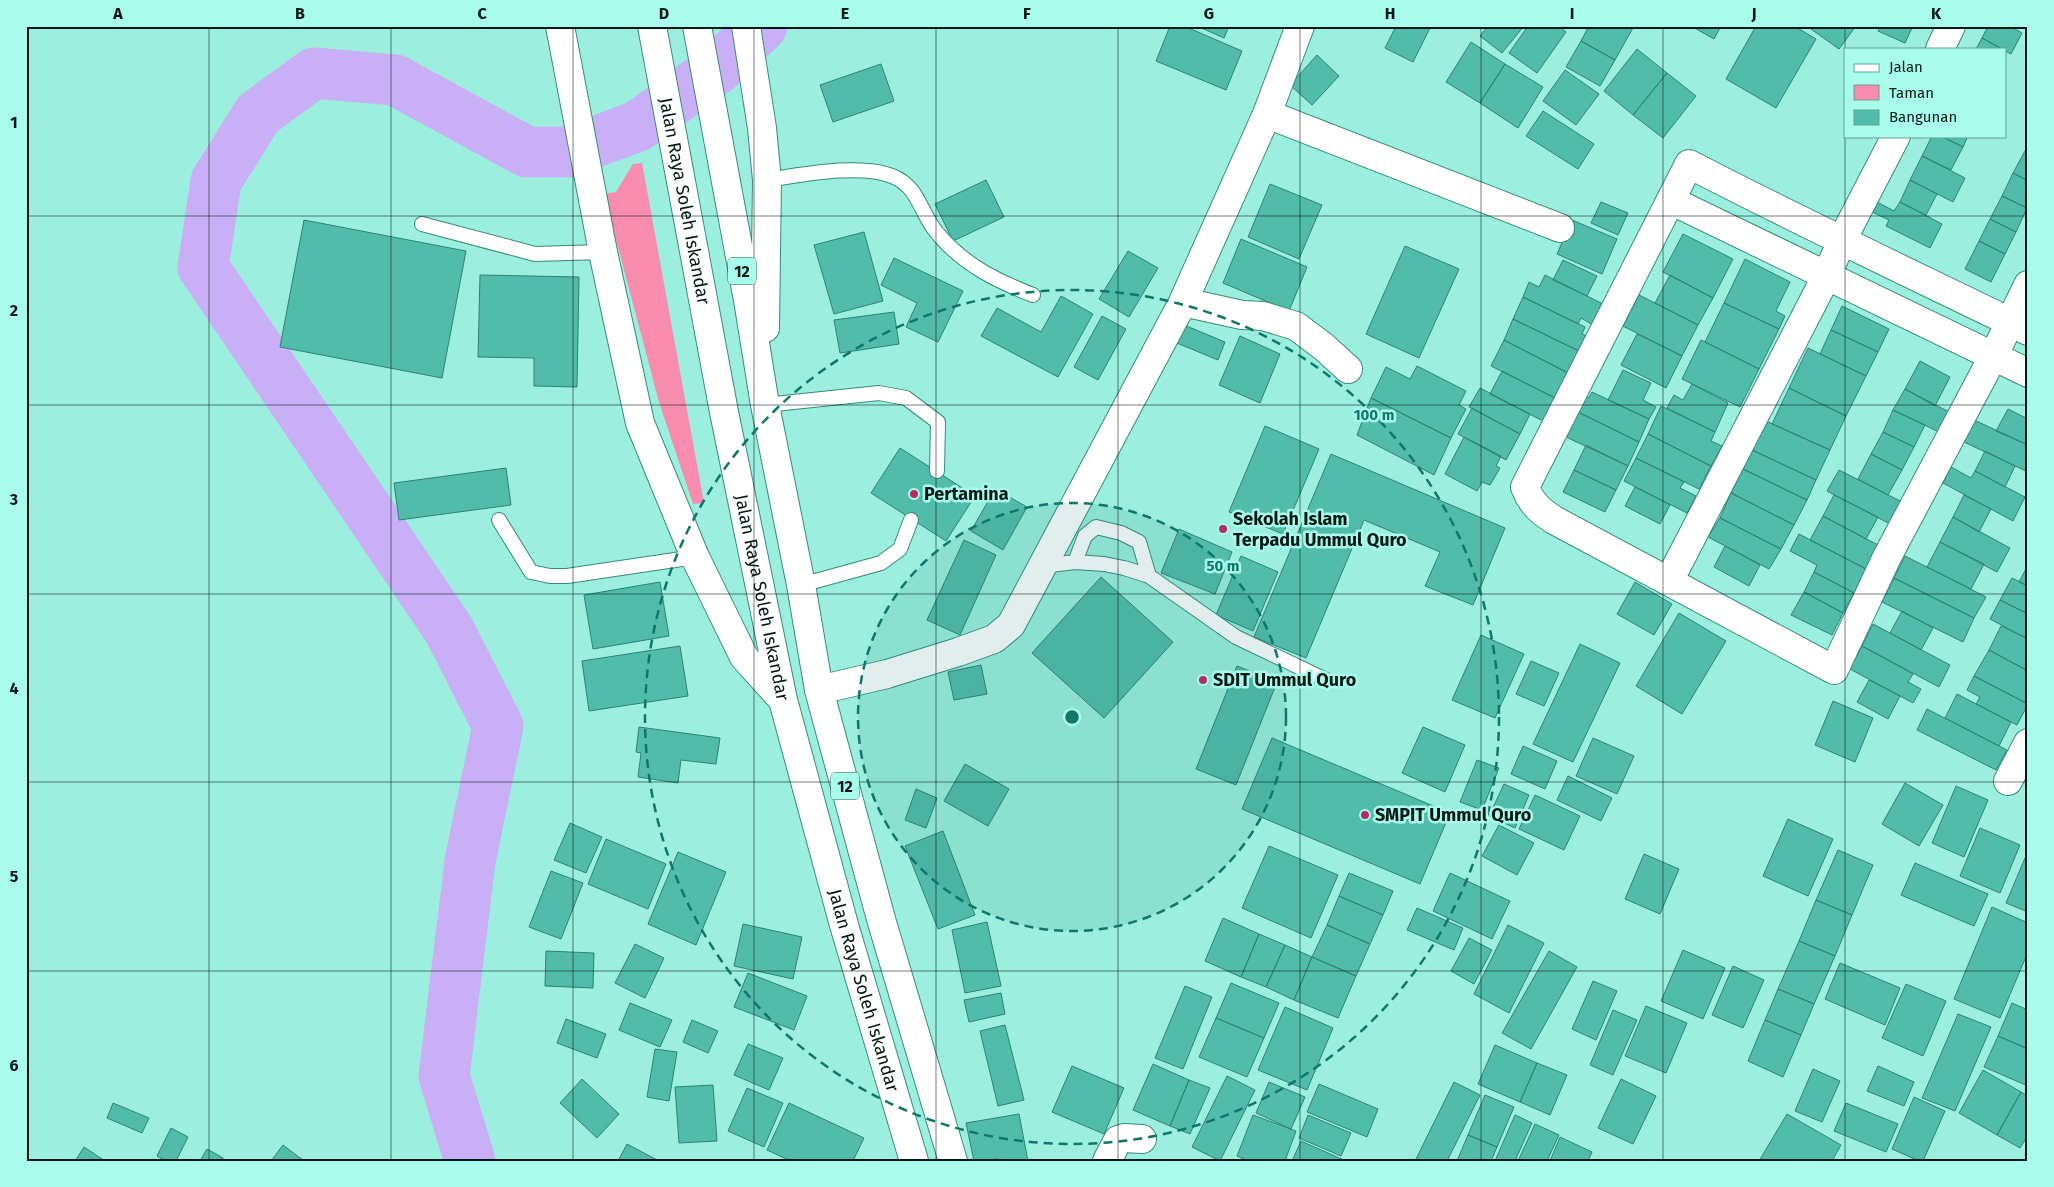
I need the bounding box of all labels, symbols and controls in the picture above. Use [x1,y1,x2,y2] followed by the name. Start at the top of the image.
[112,4,123,23] text: A
[295,4,305,23] text: B
[477,4,487,23] text: C
[659,4,669,23] text: D
[841,4,849,23] text: E
[1023,4,1031,23] text: F
[1204,4,1214,23] text: G
[1385,4,1395,23] text: H
[1570,4,1574,23] text: I
[1750,4,1757,23] text: J
[1931,4,1942,23] text: K
[1844,48,2006,138] legend
[1889,58,1923,76] text: Jalan
[1889,84,1934,102] text: Taman
[655,96,715,306] street label: Jalan Raya Soleh Iskandar
[1889,108,1957,126] text: Bangunan
[10,113,18,132] text: 1
[728,258,756,284] road number: 12
[10,301,18,320] text: 2
[1354,406,1394,424] text: 100 m
[924,483,1009,505] place label: Pertamina
[908,488,920,500] marker: Pertamina
[9,490,18,509] text: 3
[730,492,794,703] street label: Jalan Raya Soleh Iskandar
[1233,508,1407,551] place label: Sekolah Islam Terpadu Ummul Quro
[1217,523,1229,535] marker: Sekolah Islam Terpadu Ummul Quro
[1206,557,1240,575] text: 50 m
[1213,669,1356,691] place label: SDIT Ummul Quro
[1197,674,1209,686] marker: SDIT Ummul Quro
[9,679,19,698] text: 4
[1063,708,1081,726] centre of rings
[831,772,859,799] road number: 12
[1375,804,1531,826] place label: SMPIT Ummul Quro
[1359,809,1371,821] marker: SMPIT Ummul Quro
[10,867,19,886] text: 5
[824,887,904,1094] street label: Jalan Raya Soleh Iskandar
[9,1056,19,1075] text: 6

